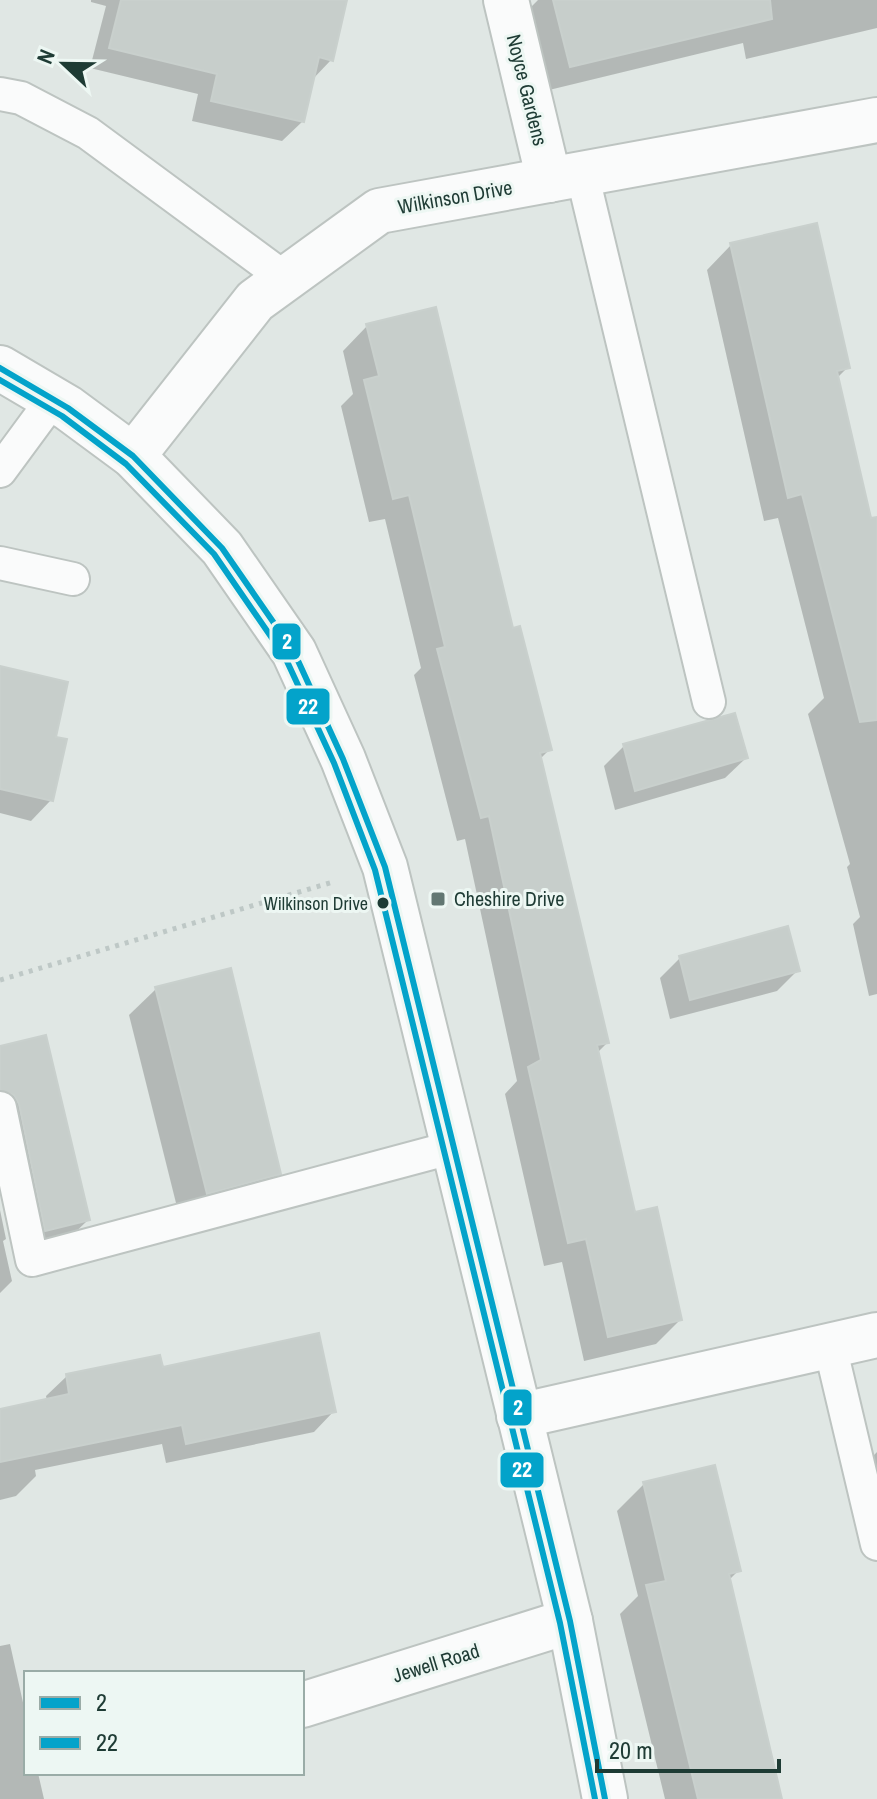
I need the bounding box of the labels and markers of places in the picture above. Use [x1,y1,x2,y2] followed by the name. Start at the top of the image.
[454,885,564,912] place label: Cheshire Drive
[429,890,447,908] marker: Cheshire Drive
[264,891,368,916] place label: Wilkinson Drive
[375,895,391,911] marker: Wilkinson Drive

